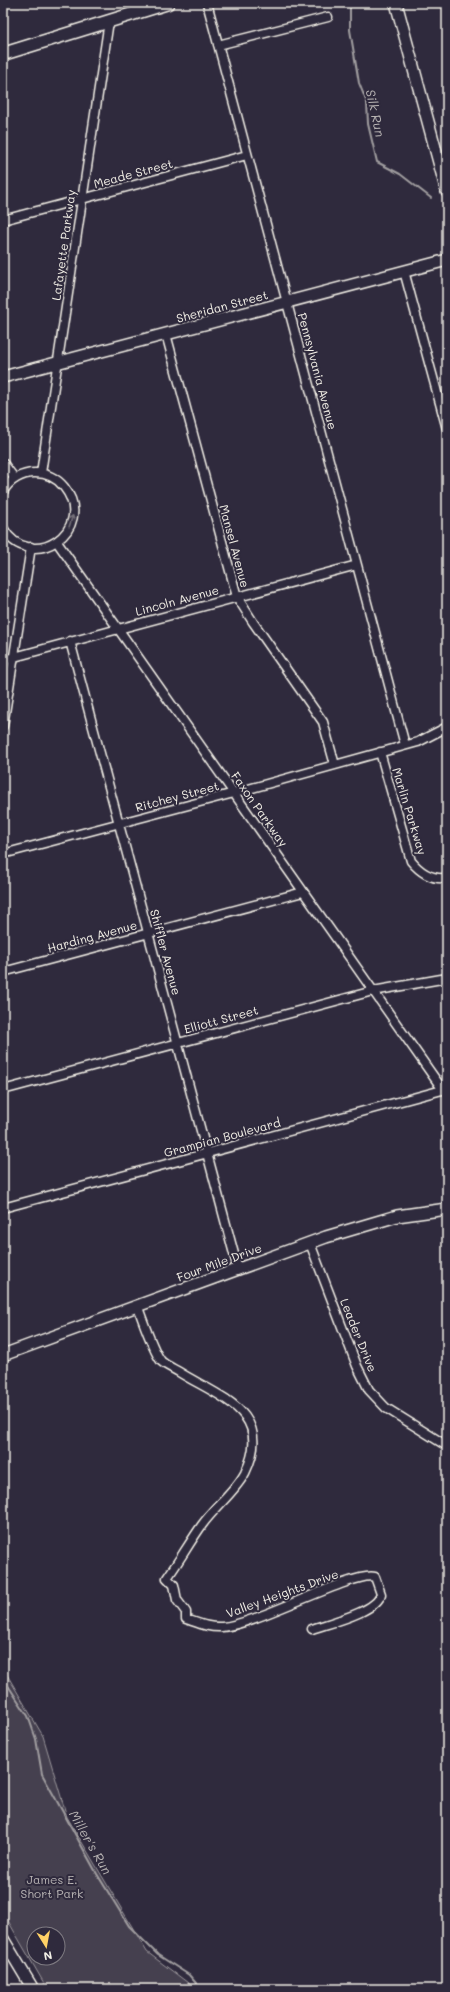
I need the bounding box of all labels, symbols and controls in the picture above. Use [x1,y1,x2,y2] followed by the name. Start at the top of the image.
[363,88,389,138] water label: Silk Run
[92,155,174,191] street label: Meade Street
[47,189,79,301] street label: Lafayette Parkway
[174,286,270,326] street label: Sheridan Street
[295,311,341,431] street label: Pennsylvania Avenue
[216,503,254,589] street label: Mansel Avenue
[68,515,75,528] one-way arrow
[133,581,221,619] street label: Lincoln Avenue
[389,765,431,857] street label: Marlin Parkway
[228,768,292,850] street label: Faxon Parkway
[133,777,221,815] street label: Ritchey Street
[147,907,185,997] street label: Shiffler Avenue
[45,916,139,956] street label: Harding Avenue
[182,1001,260,1037] street label: Elliott Street
[162,1114,282,1160] street label: Grampian Boulevard
[174,1239,264,1285] street label: Four Mile Drive
[337,1296,381,1374] street label: Leader Drive
[223,1565,341,1621] street label: Valley Heights Drive
[66,1807,116,1877] water label: Miller's Run
[21,1871,84,1901] park label: James E. Short Park
[26,1926,66,1966] north arrow
[42,1948,54,1964] text: N

